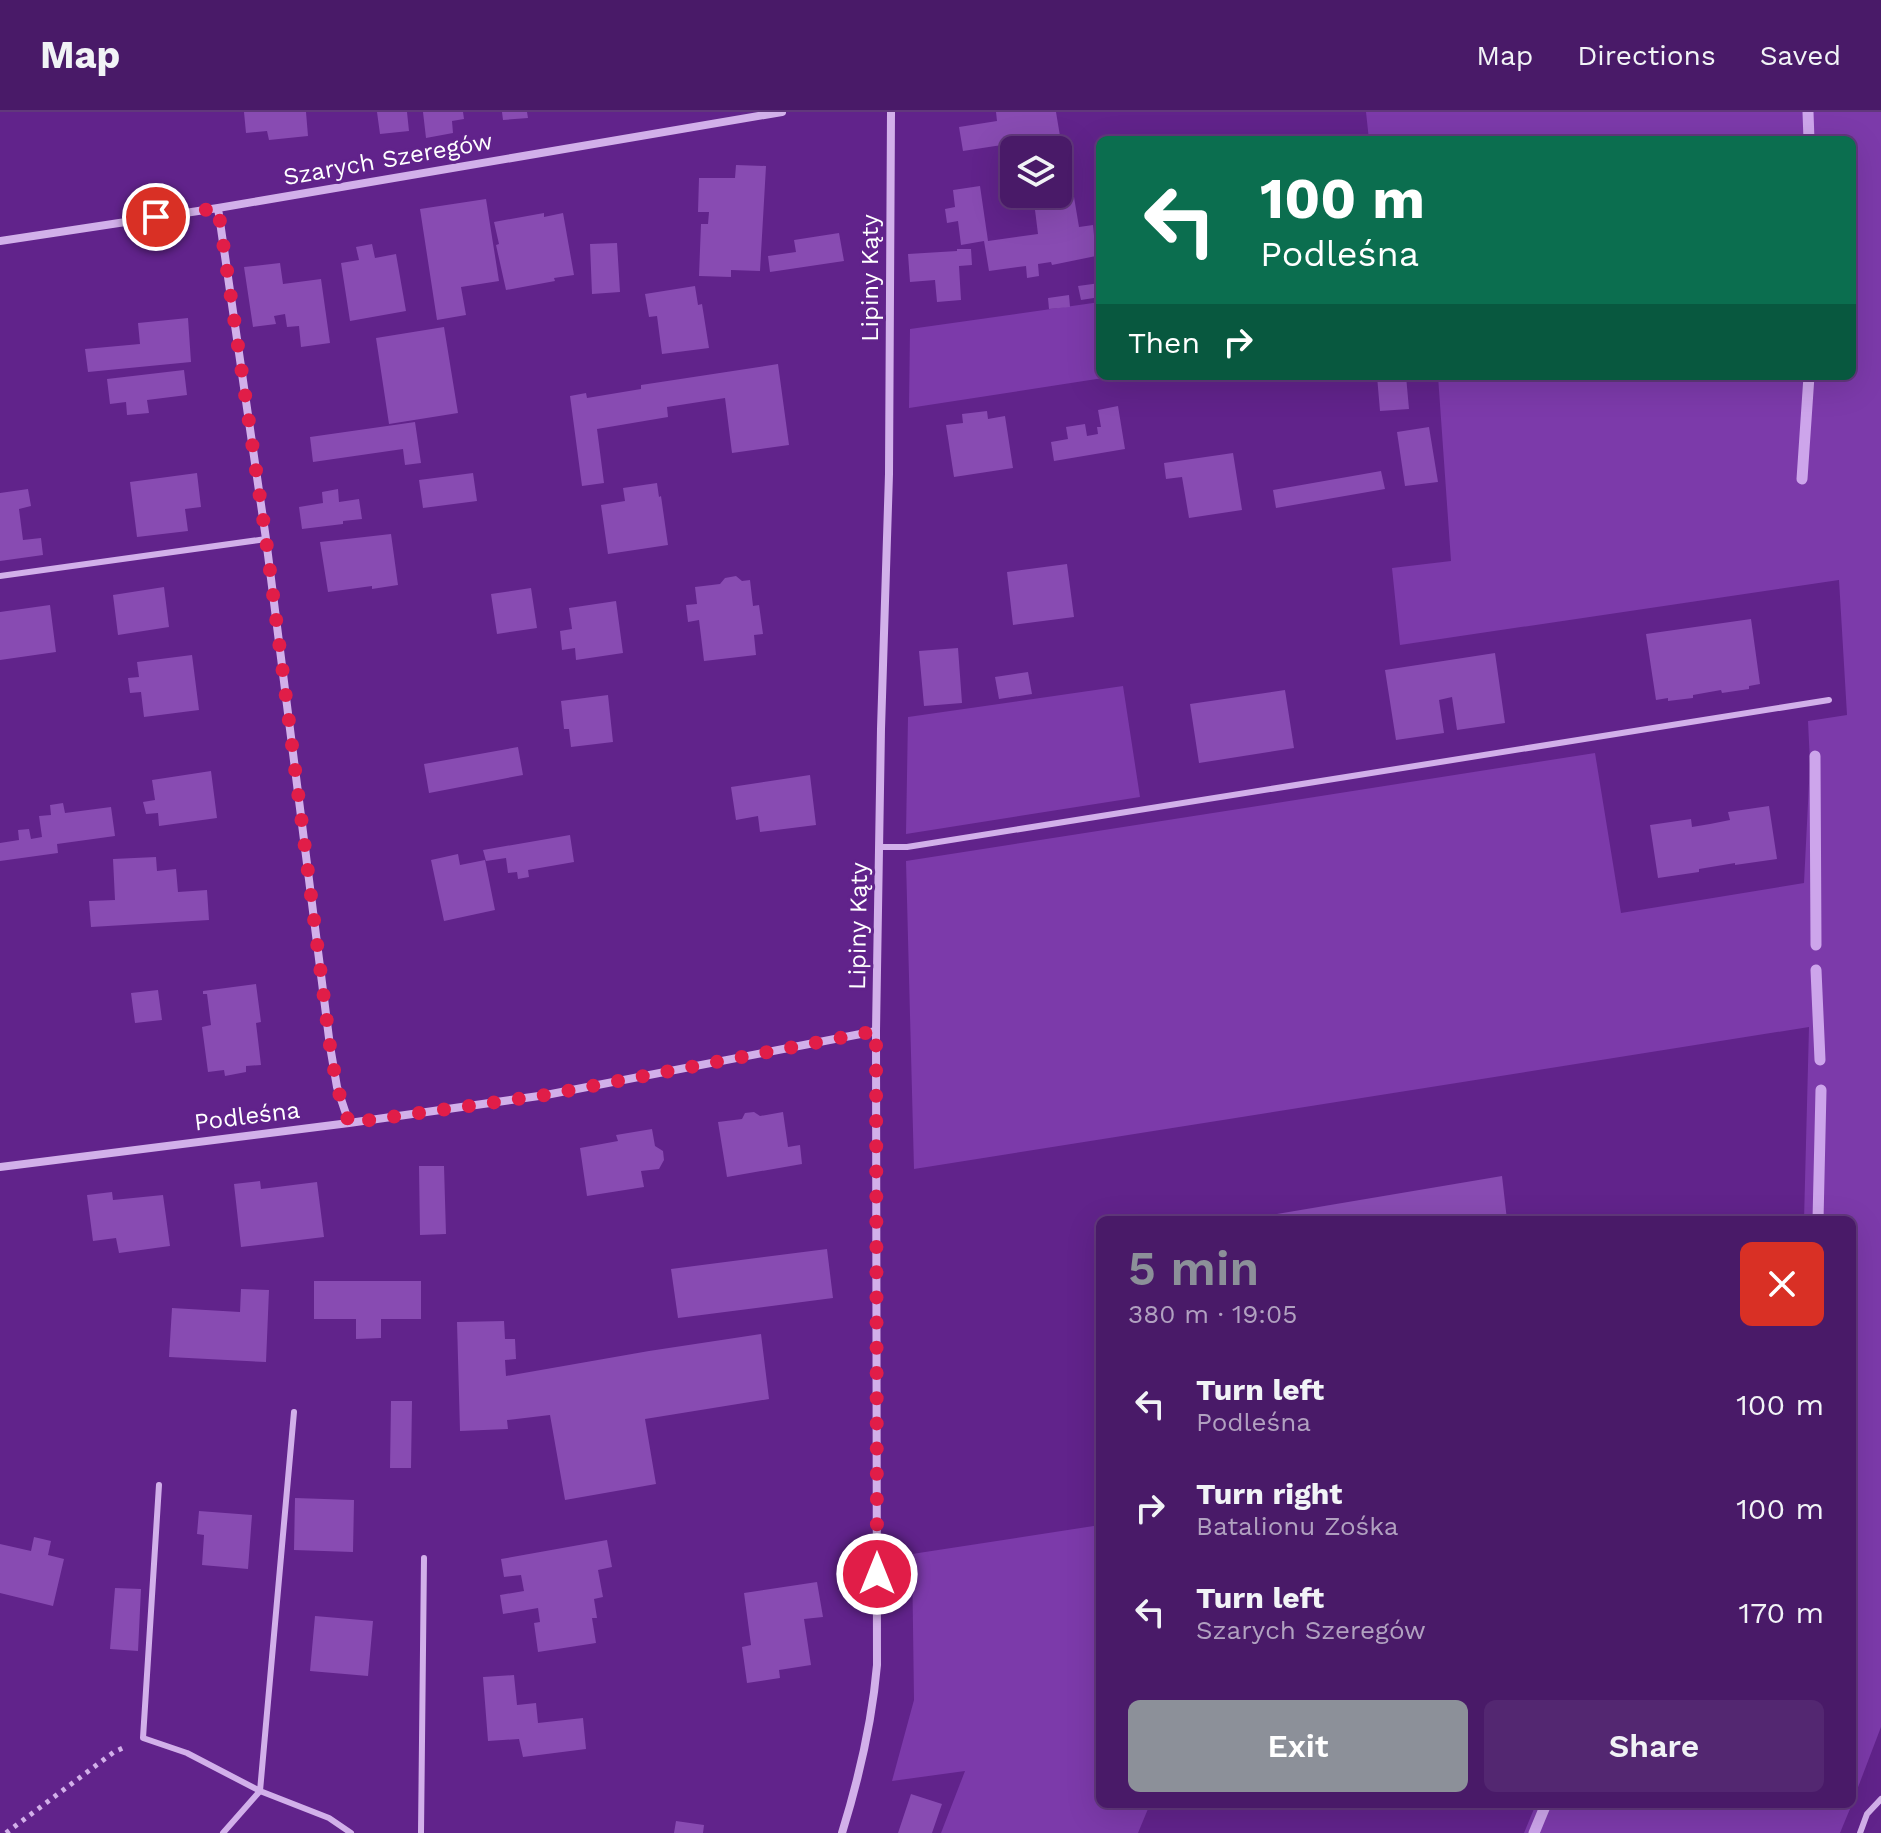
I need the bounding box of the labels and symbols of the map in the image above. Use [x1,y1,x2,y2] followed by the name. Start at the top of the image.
[281,127,495,191] street label: Szarych Szeregów
[122,183,190,251] pin
[856,214,884,342] street label: Lipiny Kąty
[843,861,873,990] street label: Lipiny Kąty
[193,1096,301,1136] street label: Podleśna
[835,1532,919,1616] position arrow

